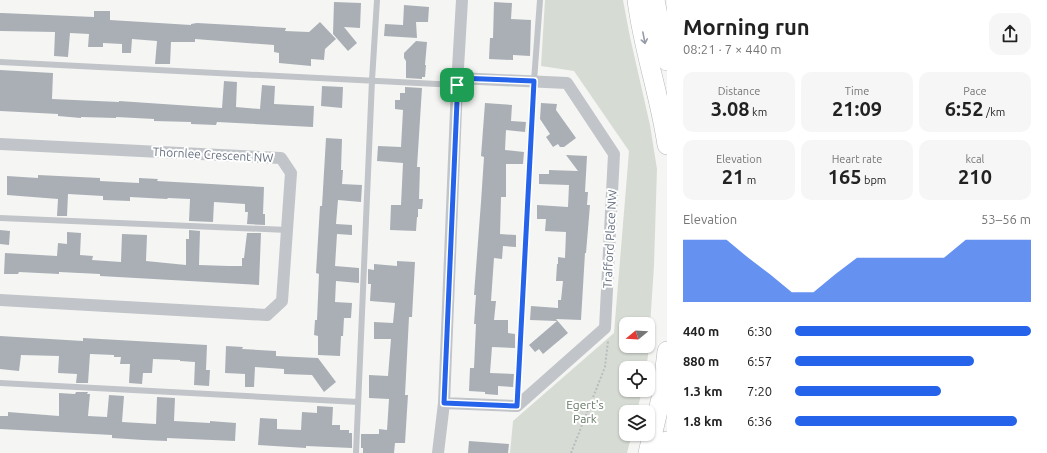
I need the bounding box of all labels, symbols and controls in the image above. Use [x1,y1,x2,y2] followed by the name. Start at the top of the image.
[989,13,1031,55] button: share
[683,14,810,39] text: Morning run
[640,32,648,45] one-way arrow
[683,42,782,56] text: 08:21 · 7 × 440 m
[440,68,474,102] pin
[446,74,468,96] icon: arrive
[718,85,760,97] text: Distance
[845,85,869,97] text: Time
[963,85,987,97] text: Pace
[711,97,750,120] text: 3.08
[832,97,882,120] text: 21:09
[945,97,984,120] text: 6:52
[750,106,767,118] text: km
[984,106,1005,118] text: /km
[152,145,274,164] street label: Thornlee Crescent NW
[716,153,762,165] text: Elevation
[832,153,882,165] text: Heart rate
[966,153,985,165] text: kcal
[722,165,744,188] text: 21
[828,165,861,188] text: 165
[958,165,992,188] text: 210
[744,174,756,186] text: m
[861,174,886,186] text: bpm
[600,189,619,289] street label: Trafford Place NW
[683,212,737,226] text: Elevation
[981,212,1031,226] text: 53–56 m
[619,317,655,353] north arrow
[619,317,655,441] map controls
[683,324,719,338] text: 440 m
[747,324,772,338] text: 6:30
[683,354,719,368] text: 880 m
[747,354,772,368] text: 6:57
[619,361,655,397] button: locate
[683,384,722,398] text: 1.3 km
[747,384,772,398] text: 7:20
[566,398,604,425] park label: Egert's Park
[619,405,655,441] button: layers
[683,414,722,428] text: 1.8 km
[747,414,772,428] text: 6:36

